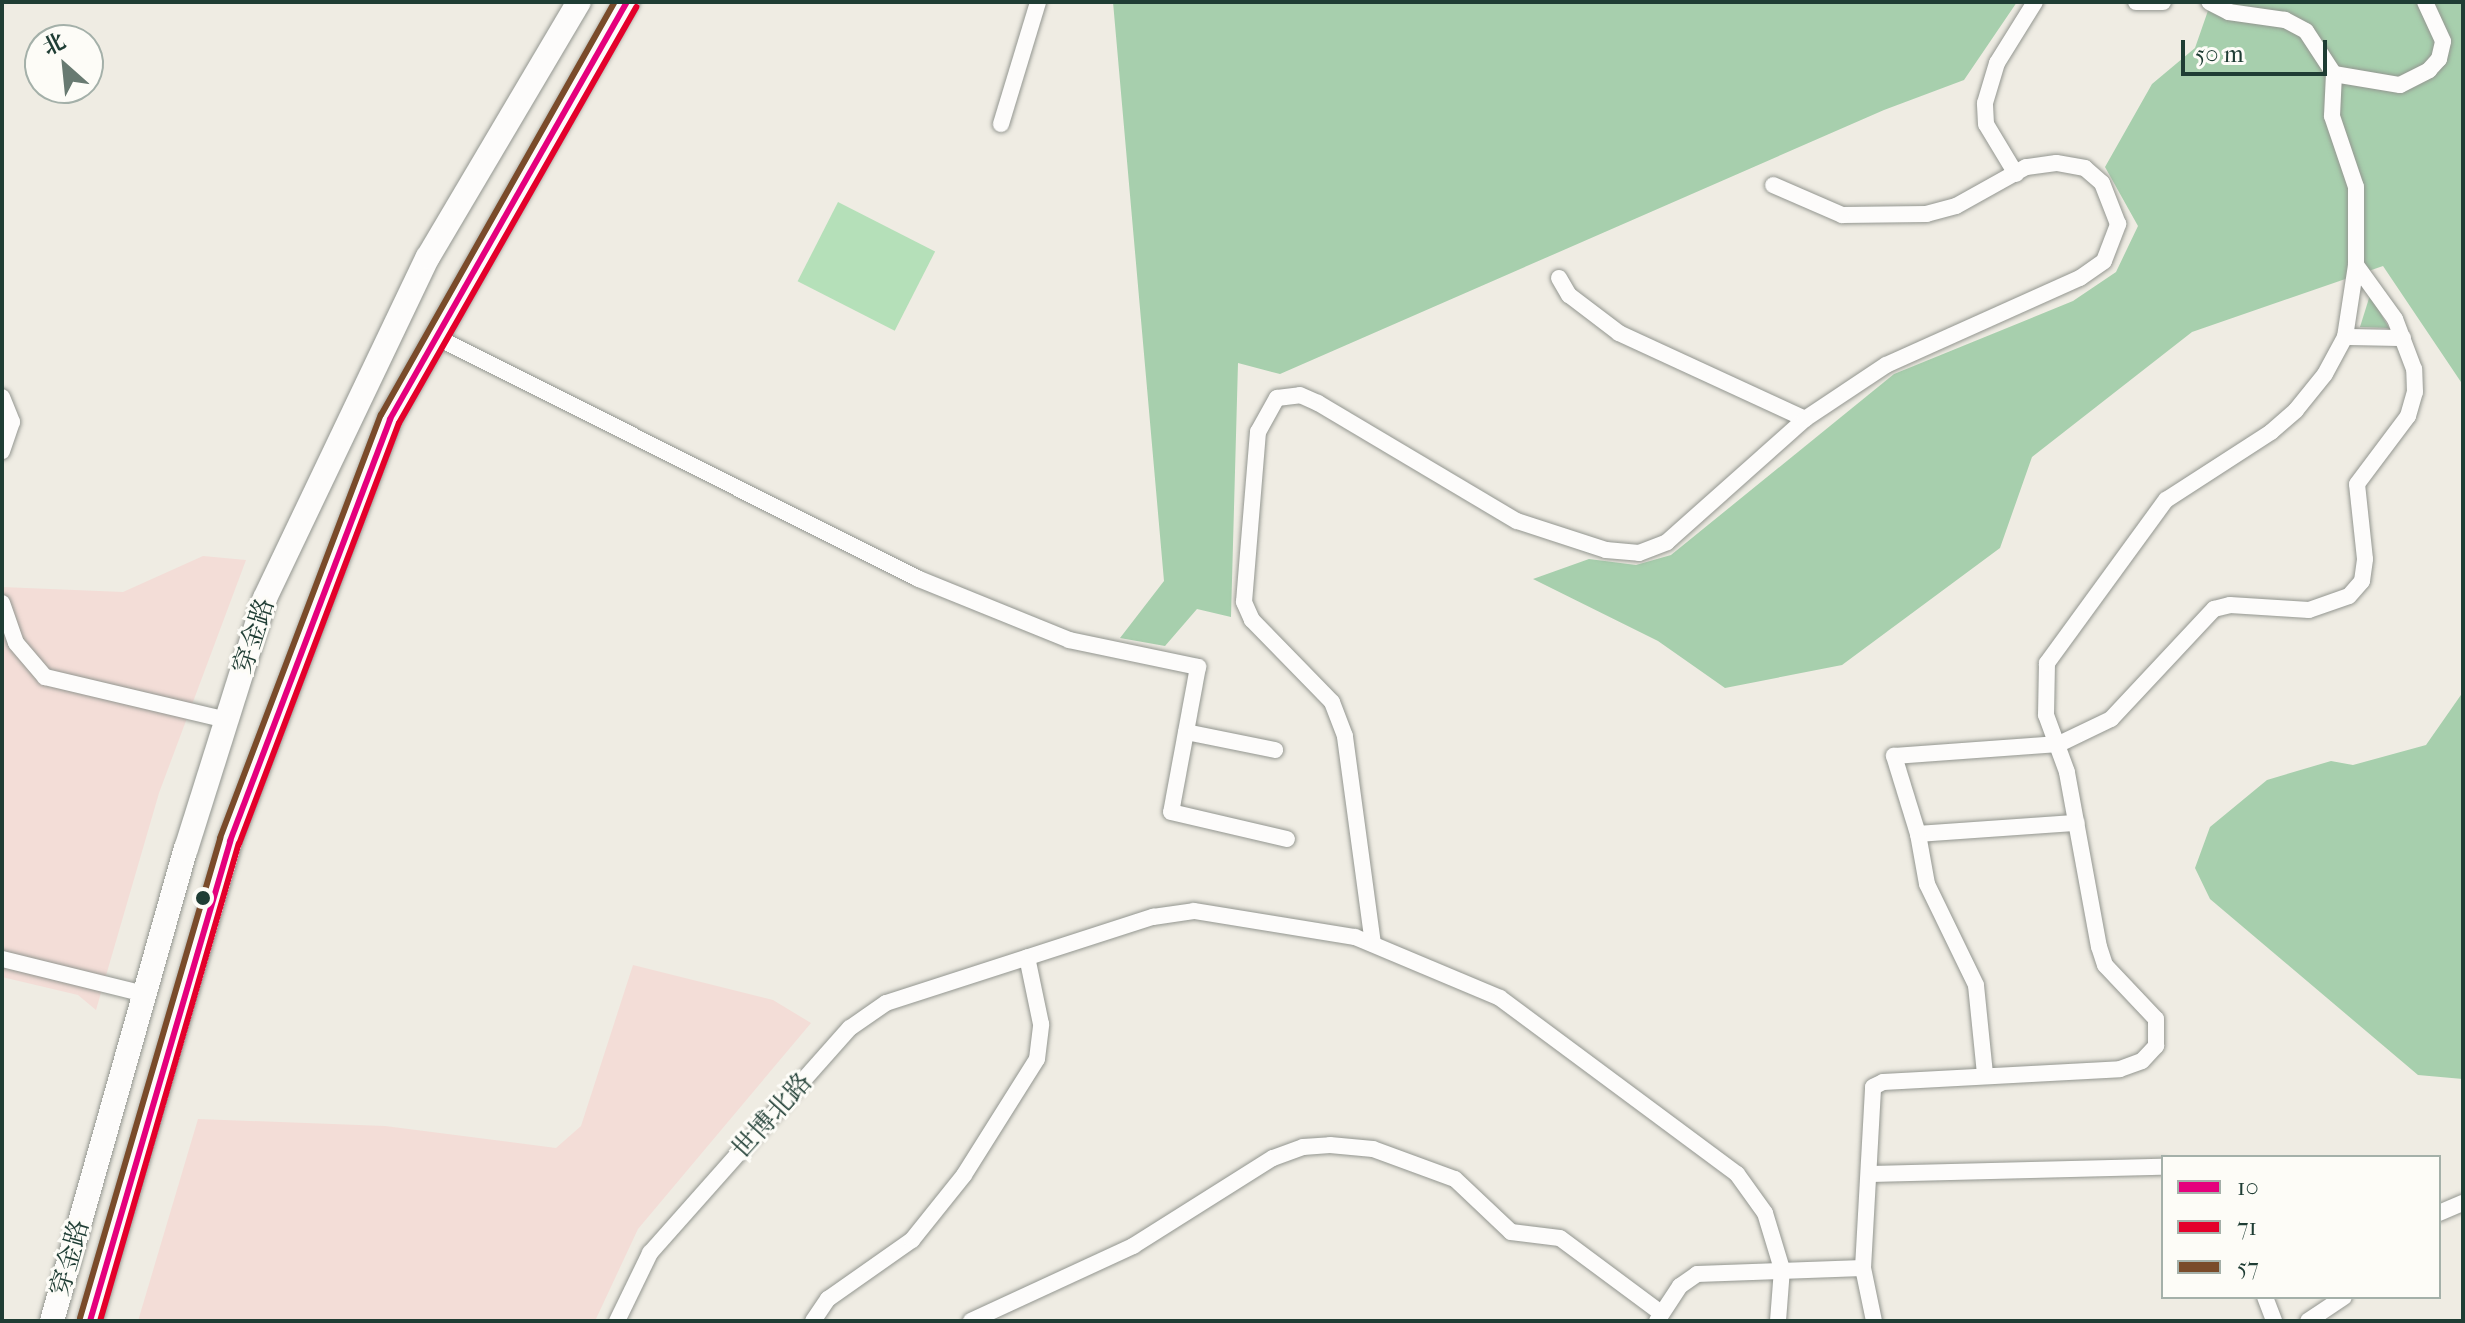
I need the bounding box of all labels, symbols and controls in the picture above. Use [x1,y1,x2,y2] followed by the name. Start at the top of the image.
[24,24,104,104] north arrow
[2185,24,2331,74] scale bar
[38,28,70,61] text: 北
[2195,40,2244,68] text: 50 m
[227,594,281,678] street label: 穿金路
[195,890,211,906] unlabelled marker
[726,1067,818,1165] street label: 世博北路
[2161,1155,2441,1299] legend
[2237,1173,2259,1201] text: 10
[2237,1213,2257,1241] text: 71
[44,1216,96,1300] street label: 穿金路
[2237,1253,2259,1281] text: 57

